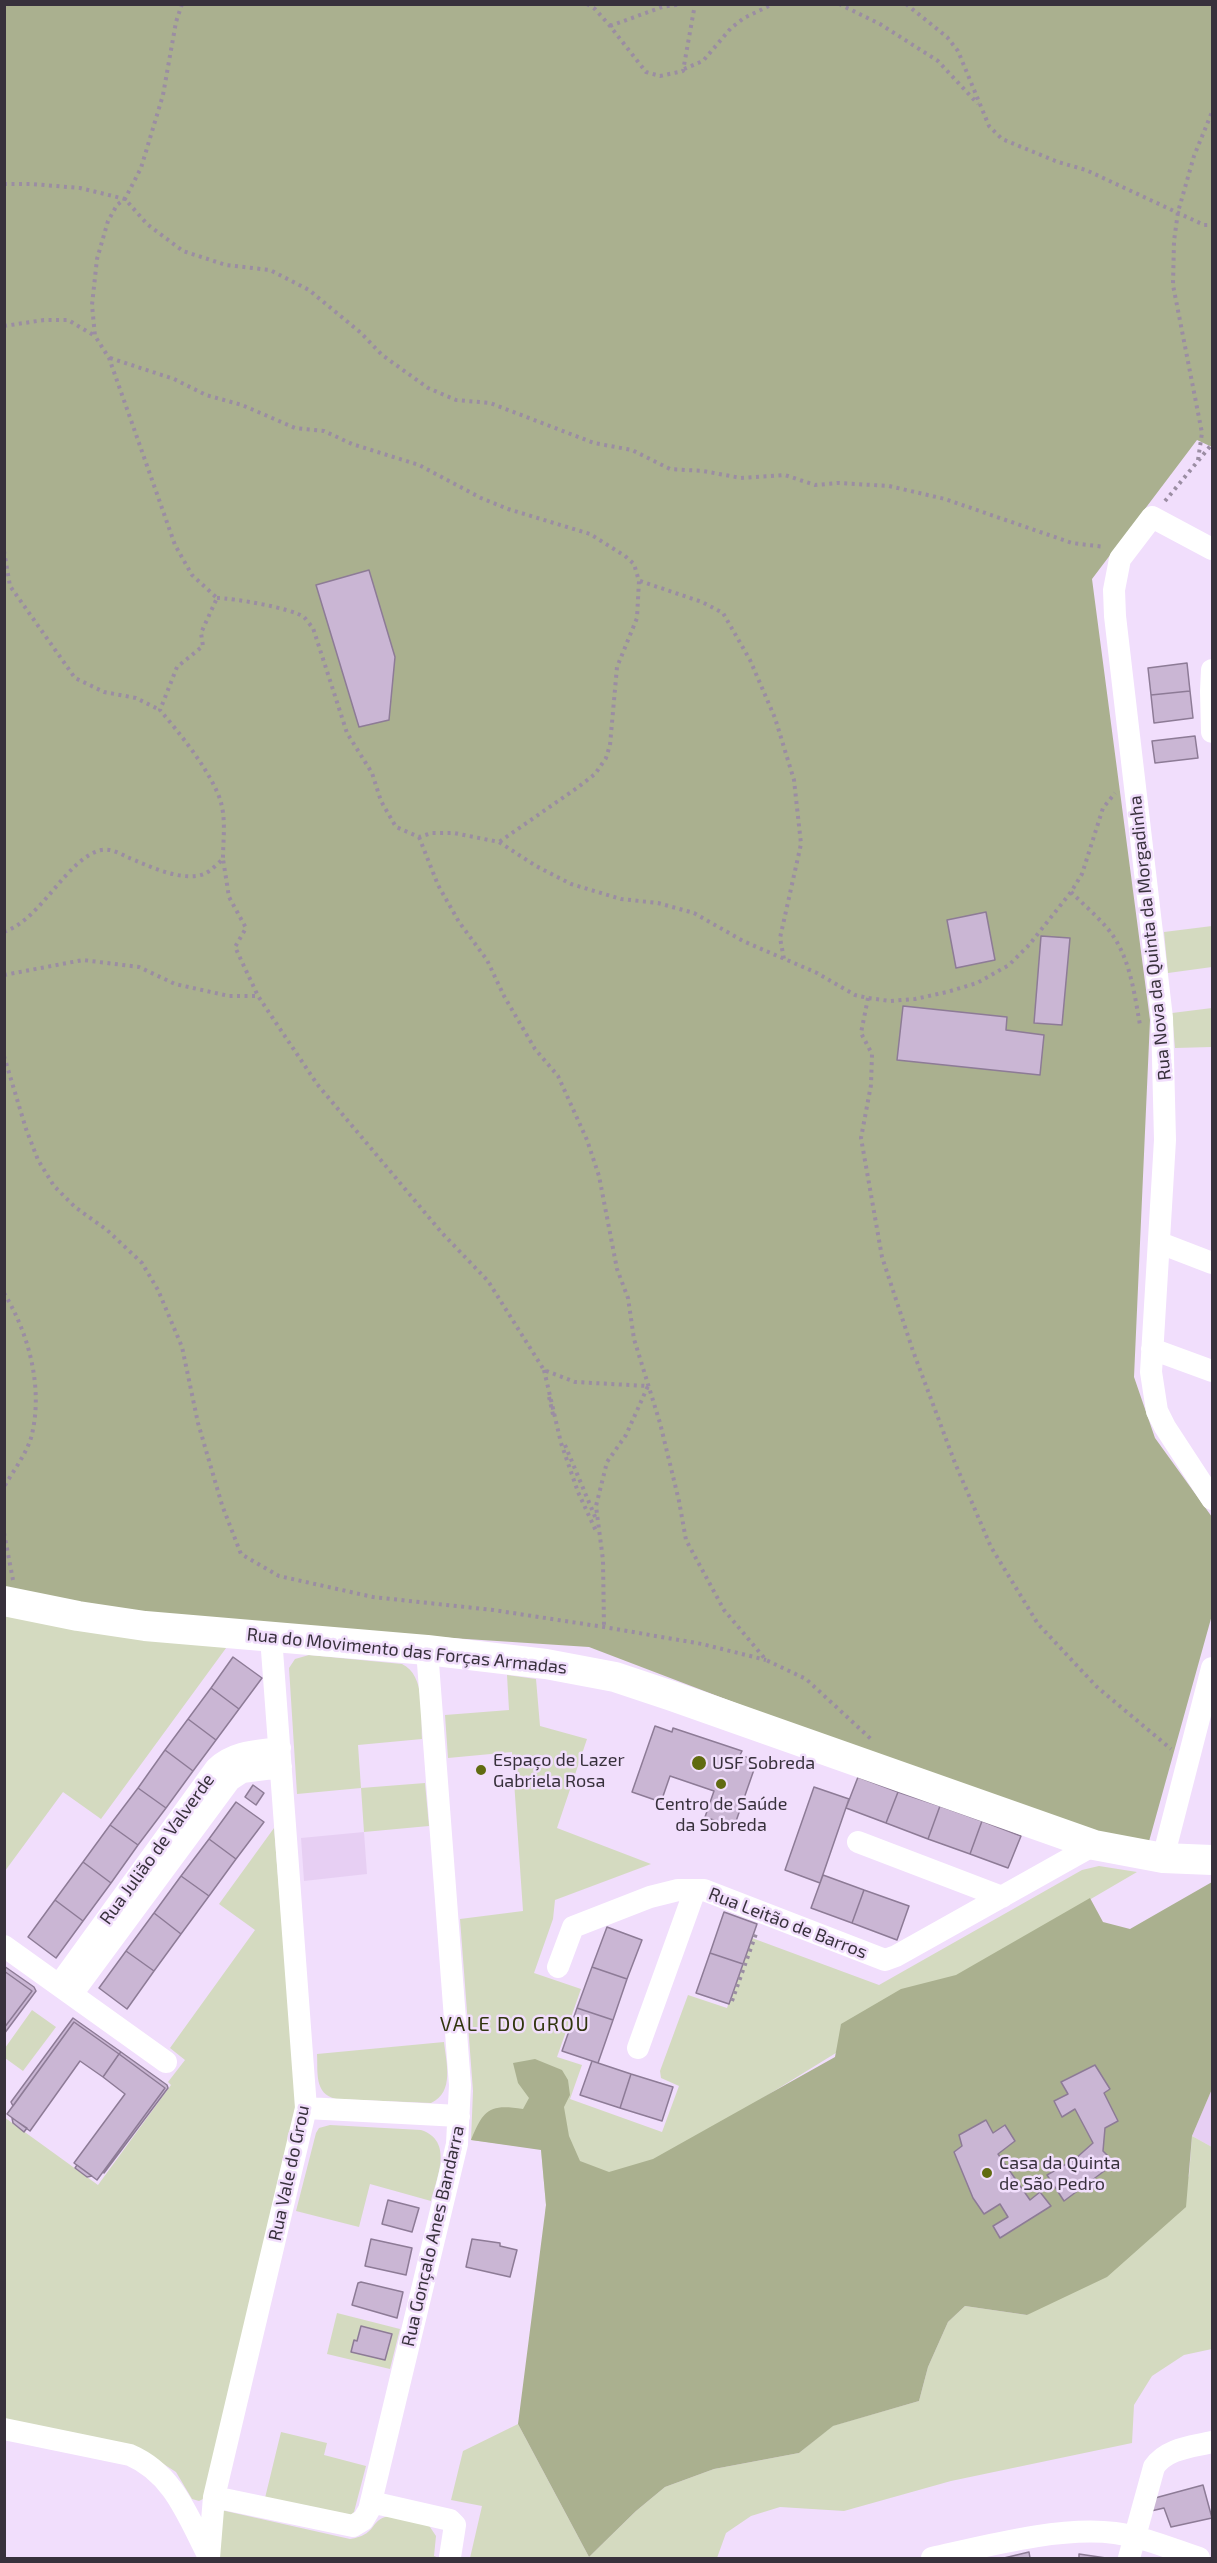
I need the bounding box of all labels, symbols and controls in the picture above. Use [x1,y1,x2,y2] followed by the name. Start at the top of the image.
[1124,794,1176,1082] street label: Rua Nova da Quinta da Morgadinha
[246,1623,568,1679] street label: Rua do Movimento das Forças Armadas
[493,1749,625,1792] place label: Espaço de Lazer Gabriela Rosa
[712,1752,815,1774] place label: USF Sobreda
[690,1754,708,1772] marker: USF Sobreda
[474,1763,488,1777] marker: Espaço de Lazer Gabriela Rosa
[95,1769,219,1929] street label: Rua Julião de Valverde
[714,1777,728,1791] marker: Centro de Saúde da Sobreda
[655,1793,787,1836] place label: Centro de Saúde da Sobreda
[706,1883,870,1963] street label: Rua Leitão de Barros
[440,2012,590,2036] district label: VALE DO GROU
[264,2103,314,2243] street label: Rua Vale do Grou
[397,2123,469,2349] street label: Rua Gonçalo Anes Bandarra
[999,2152,1120,2194] place label: Casa da Quinta de São Pedro
[980,2166,994,2180] marker: Casa da Quinta de São Pedro

